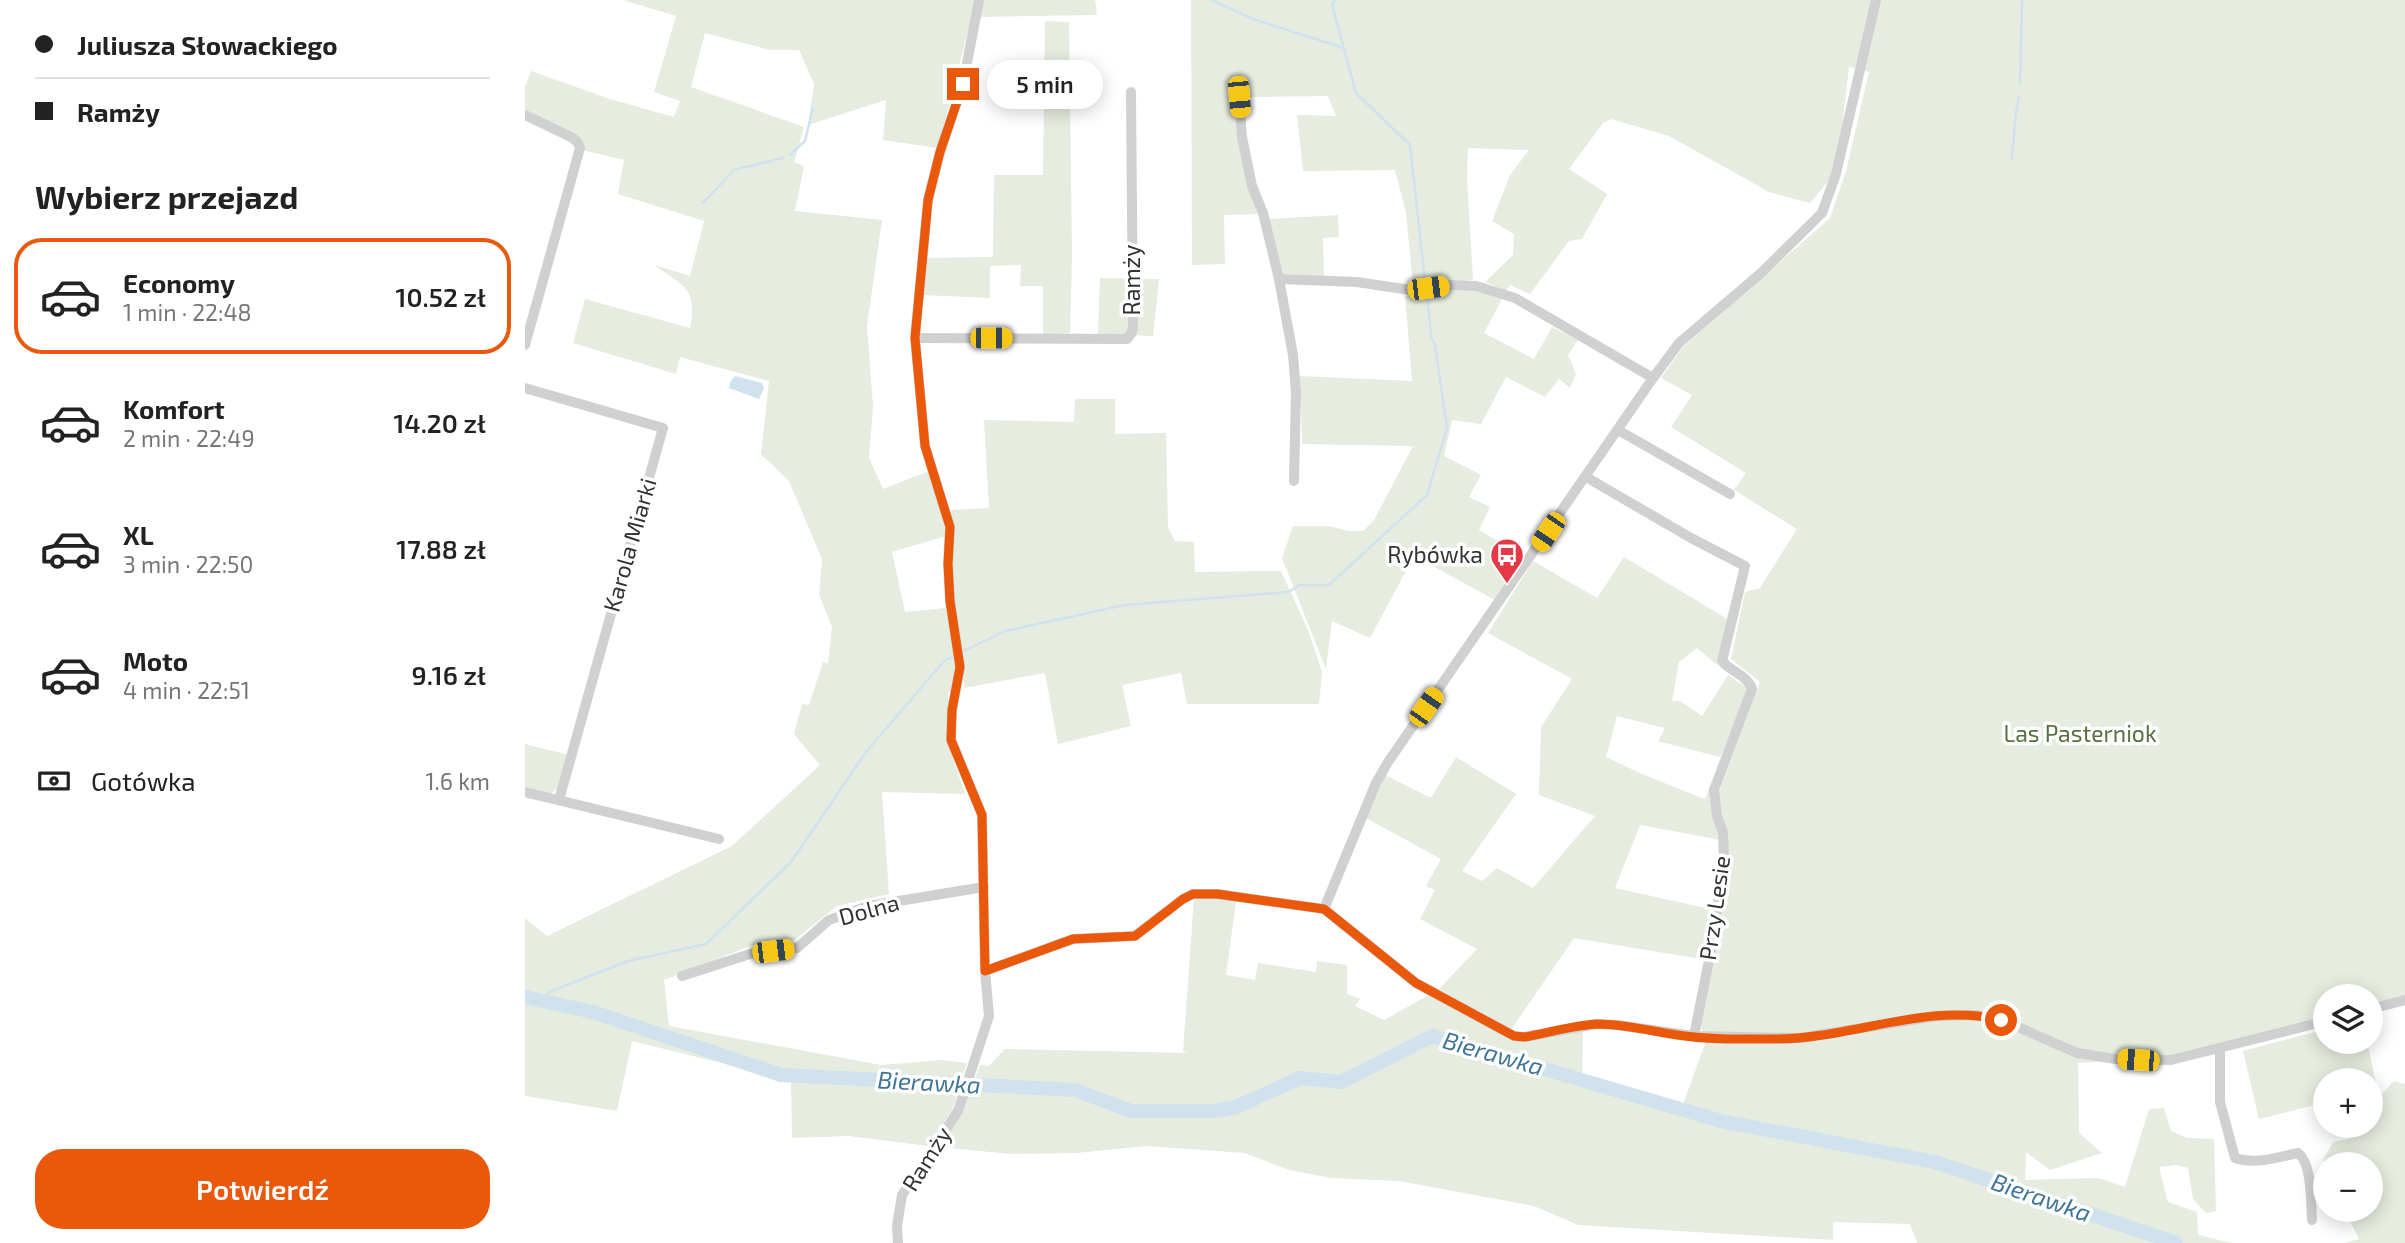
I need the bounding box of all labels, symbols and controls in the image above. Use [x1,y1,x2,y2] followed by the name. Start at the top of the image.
[77,29,338,60] text: Juliusza Słowackiego
[987,60,1103,108] callout: 5 min
[947,68,979,100] route end
[1016,70,1074,98] text: 5 min
[1227,75,1252,119] car
[77,96,160,127] text: Ramży
[35,177,298,215] text: Wybierz przejazd
[1117,245,1145,315] street label: Ramży
[39,265,102,328] icon: car
[123,267,235,298] text: Economy
[1406,275,1451,301] car
[396,281,486,312] text: 10.52 zł
[123,298,252,326] text: 1 min · 22:48
[971,328,1013,349] car
[39,391,102,454] icon: car
[123,393,225,424] text: Komfort
[393,407,486,438] text: 14.20 zł
[123,424,255,452] text: 2 min · 22:49
[597,475,662,615] street label: Karola Miarki
[1528,509,1569,555] car
[39,517,102,580] icon: car
[123,519,154,550] text: XL
[396,533,486,564] text: 17.88 zł
[1488,536,1526,585] bus stop icon: Rybówka
[1387,540,1483,568] place label: Rybówka
[123,550,253,578] text: 3 min · 22:50
[39,643,102,706] icon: car
[123,645,188,676] text: Moto
[412,659,486,690] text: 9.16 zł
[123,676,250,704] text: 4 min · 22:51
[1406,684,1447,730] car
[2003,719,2157,747] park label: Las Pasterniok
[35,762,73,800] icon: cash
[91,765,196,796] text: Gotówka
[425,767,490,795] text: 1.6 km
[1693,854,1735,962] street label: Przy Lesie
[836,888,902,930] street label: Dolna
[751,938,796,964] car
[2313,984,2383,1222] map controls
[2313,984,2383,1054] button: layers
[1985,1004,2017,1036] route start
[1440,1024,1547,1081] water label: Bierawka
[2117,1048,2160,1072] car
[877,1064,981,1099] water label: Bierawka
[2313,1068,2383,1138] button: +
[895,1121,957,1196] street label: Ramży
[35,1149,490,1229] button: Potwierdź
[2313,1152,2383,1222] button: −
[1988,1166,2095,1227] water label: Bierawka

